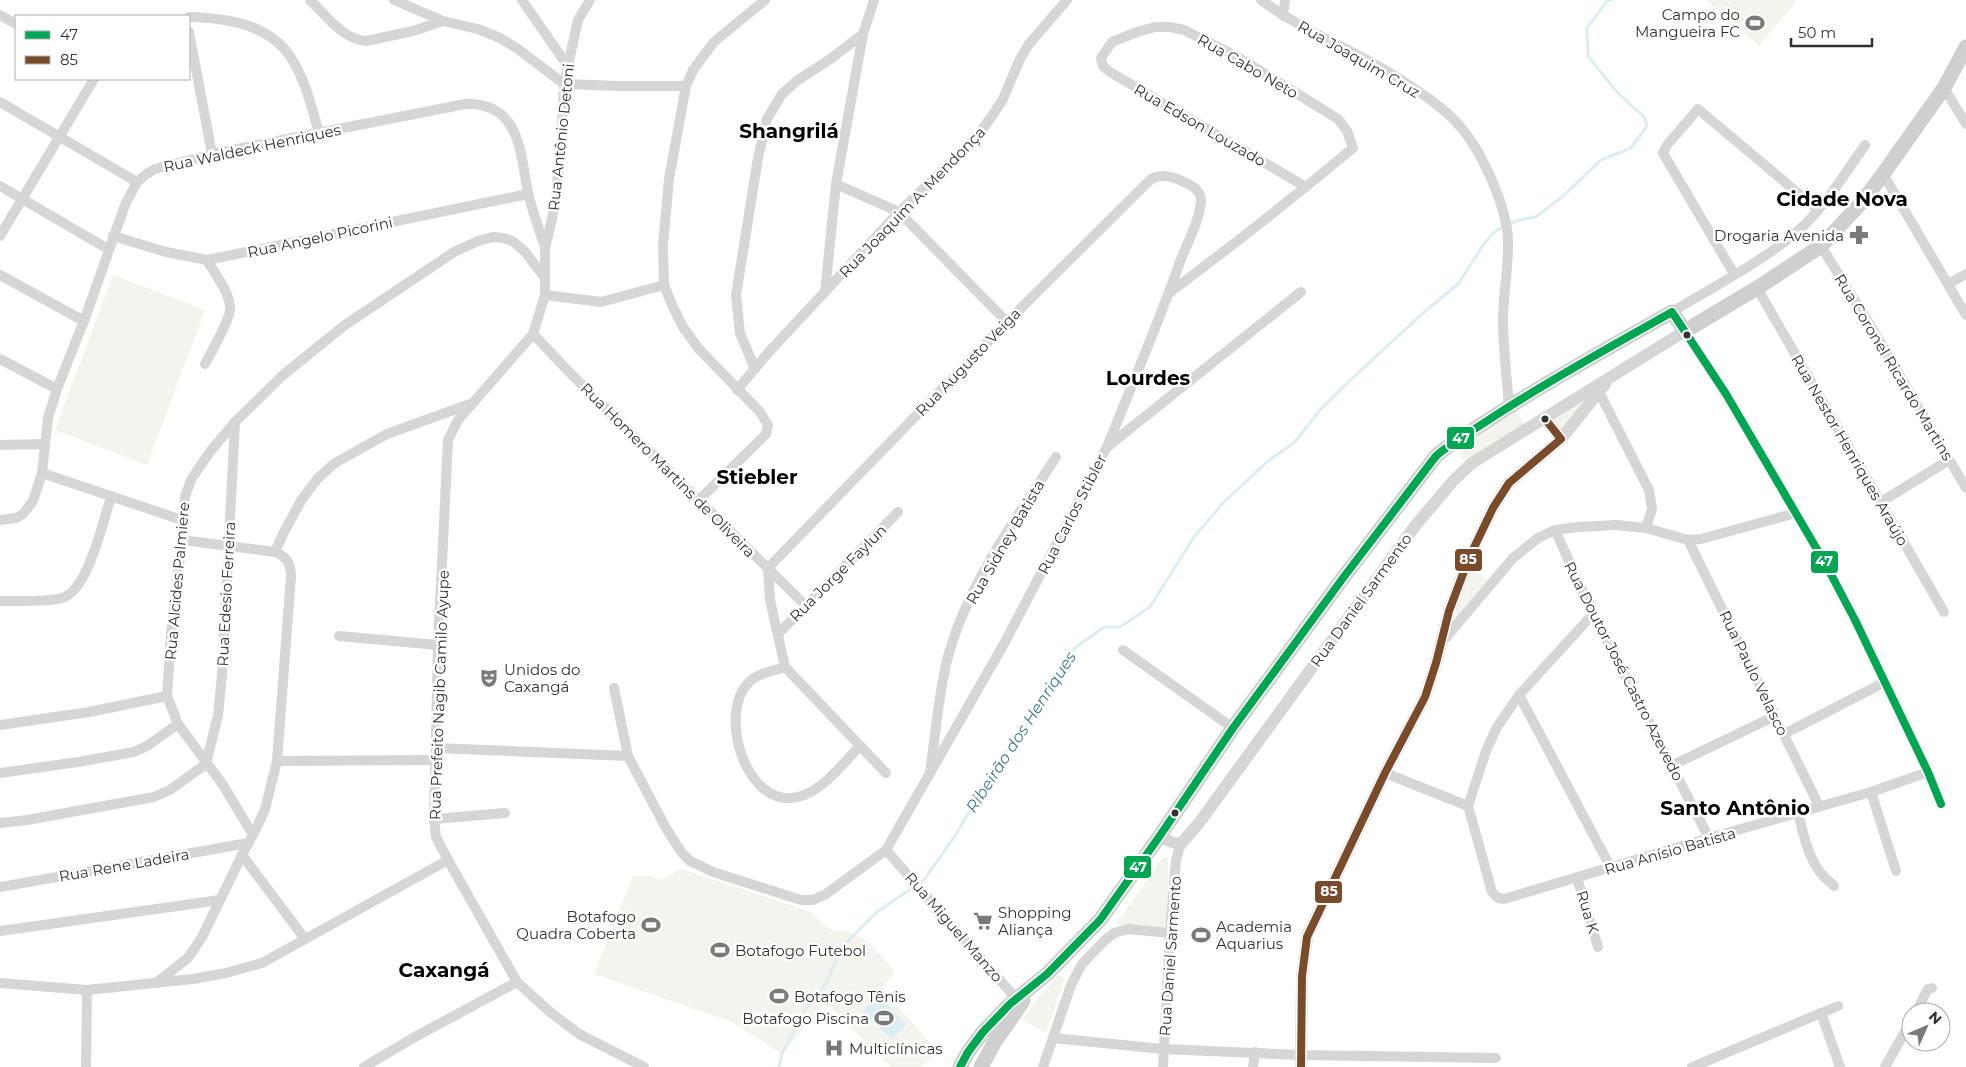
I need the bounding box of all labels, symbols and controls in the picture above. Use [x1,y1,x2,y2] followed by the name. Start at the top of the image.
[1635,5,1740,41] place label: Campo do Mangueira FC
[1744,12,1766,34] sports icon: Campo do Mangueira FC
[15,15,190,80] legend
[1791,15,1872,47] scale bar
[1295,16,1424,102] street label: Rua Joaquim Cruz
[1798,23,1836,42] text: 50 m
[60,25,78,44] text: 47
[1194,30,1302,102] street label: Rua Cabo Neto
[60,50,78,69] text: 85
[544,62,578,212] street label: Rua Antônio Detoni
[1131,80,1269,170] street label: Rua Edson Louzado
[739,119,839,143] district label: Shangrilá
[162,120,342,176] street label: Rua Waldeck Henriques
[835,123,989,281] street label: Rua Joaquim A. Mendonça
[1776,187,1908,211] district label: Cidade Nova
[246,212,394,262] street label: Rua Angelo Picorini
[1848,224,1870,246] pharmacy icon: Drogaria Avenida
[1714,226,1844,245] place label: Drogaria Avenida
[1831,270,1957,464] street label: Rua Coronel Ricardo Martins
[911,304,1025,420] street label: Rua Augusto Veiga
[1682,330,1692,340] unlabelled marker
[1787,351,1913,549] street label: Rua Nestor Henriques Araújo
[1106,366,1191,390] district label: Lourdes
[577,379,759,561] street label: Rua Homero Martins de Oliveira
[1540,414,1550,424] unlabelled marker
[1446,426,1475,450] line badge: 47
[1452,429,1470,447] text: 47
[1034,451,1110,577] street label: Rua Carlos Stibler
[716,465,798,489] district label: Stiebler
[962,476,1048,608] street label: Rua Sidney Batista
[161,501,193,661] street label: Rua Alcides Palmiere
[785,520,891,626] street label: Rua Jorge Faylun
[213,521,239,667] street label: Rua Edesio Ferreira
[1306,530,1416,670] street label: Rua Daniel Sarmento
[1454,548,1483,572] line badge: 85
[1459,550,1477,568] text: 85
[1810,550,1839,574] line badge: 47
[1815,552,1833,570] text: 47
[1560,558,1688,784] street label: Rua Doutor José Castro Azevedo
[425,570,453,820] street label: Rua Prefeito Nagib Camilo Ayupe
[1715,607,1793,739] street label: Rua Paulo Velasco
[962,648,1080,816] water label: Ribeirão dos Henriques
[504,660,580,696] place label: Unidos do Caxangá
[478,667,500,689] theatre icon: Unidos do Caxangá
[1660,796,1810,820] district label: Santo Antônio
[1170,808,1180,818] unlabelled marker
[1602,823,1738,879] street label: Rua Anísio Batista
[57,844,191,886] street label: Rua Rene Ladeira
[1123,855,1152,879] line badge: 47
[1129,858,1147,876] text: 47
[901,868,1007,986] street label: Rua Miguel Manzo
[1155,875,1185,1037] street label: Rua Daniel Sarmento
[1314,880,1343,904] line badge: 85
[1320,882,1338,900] text: 85
[1572,888,1604,936] street label: Rua K
[998,903,1072,939] place label: Shopping Aliança
[516,907,636,943] place label: Botafogo Quadra Coberta
[972,910,994,932] supermarket icon: Shopping Aliança
[640,914,662,936] sports icon: Botafogo Quadra Coberta
[1216,917,1292,953] place label: Academia Aquarius
[1190,924,1212,946] sports icon: Academia Aquarius
[709,939,731,961] sports icon: Botafogo Futebol
[735,941,866,960] place label: Botafogo Futebol
[398,958,490,982] district label: Caxangá
[768,985,790,1007] sports icon: Botafogo Tênis
[794,987,906,1006] place label: Botafogo Tênis
[1901,1002,1951,1052] north arrow
[873,1007,895,1029] sports icon: Botafogo Piscina
[1925,1007,1946,1028] text: N
[742,1009,869,1028] place label: Botafogo Piscina
[823,1037,845,1059] hospital icon: Multiclínicas
[849,1039,943,1058] place label: Multiclínicas

